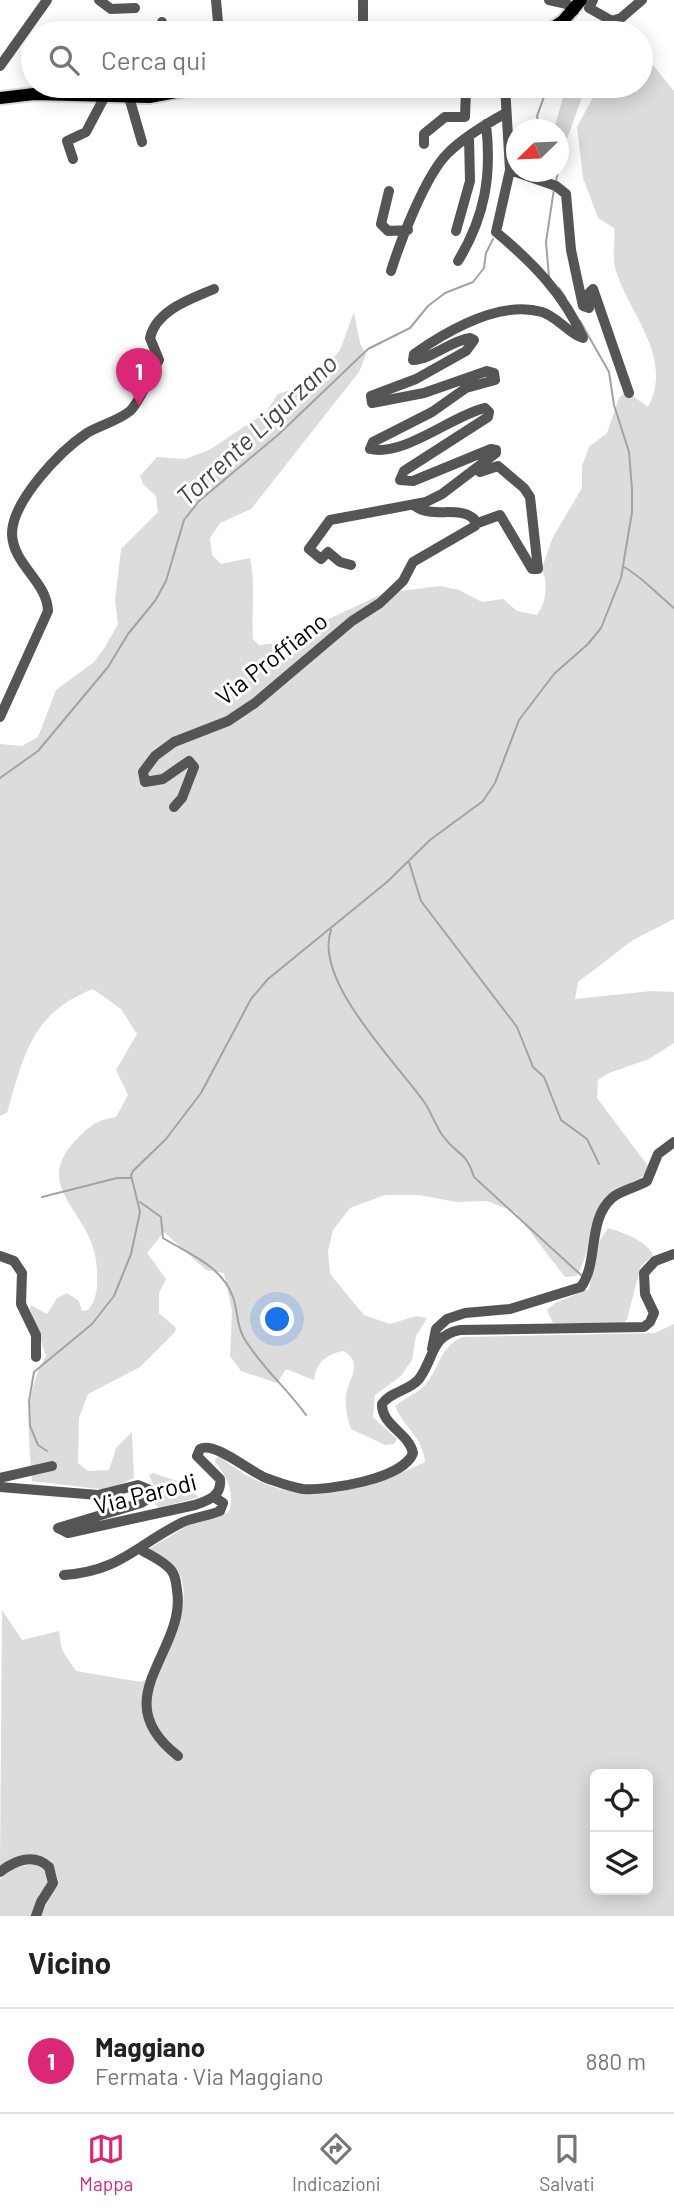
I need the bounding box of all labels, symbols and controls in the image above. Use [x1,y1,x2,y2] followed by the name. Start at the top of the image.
[21,21,653,98] search box
[45,41,83,79] icon: search
[101,44,207,75] text: Cerca qui
[506,119,569,182] north arrow
[169,347,343,511] water label: Torrente Ligurzano
[116,348,162,406] pin: 1
[209,605,333,711] street label: Via Proffiano
[260,1302,294,1336] your location
[91,1466,199,1520] street label: Via Parodi
[590,1769,653,1895] map controls
[590,1769,653,1832] button: locate
[590,1832,653,1895] button: layers
[28,1944,111,1980] text: Vicino
[95,2031,205,2062] text: Maggiano
[47,2047,55,2075] text: 1
[585,2047,646,2075] text: 880 m
[95,2062,324,2090] text: Fermata · Via Maggiano
[79,2130,133,2195] tab: Mappa
[292,2130,381,2195] tab: Indicazioni
[539,2130,595,2195] tab: Salvati

